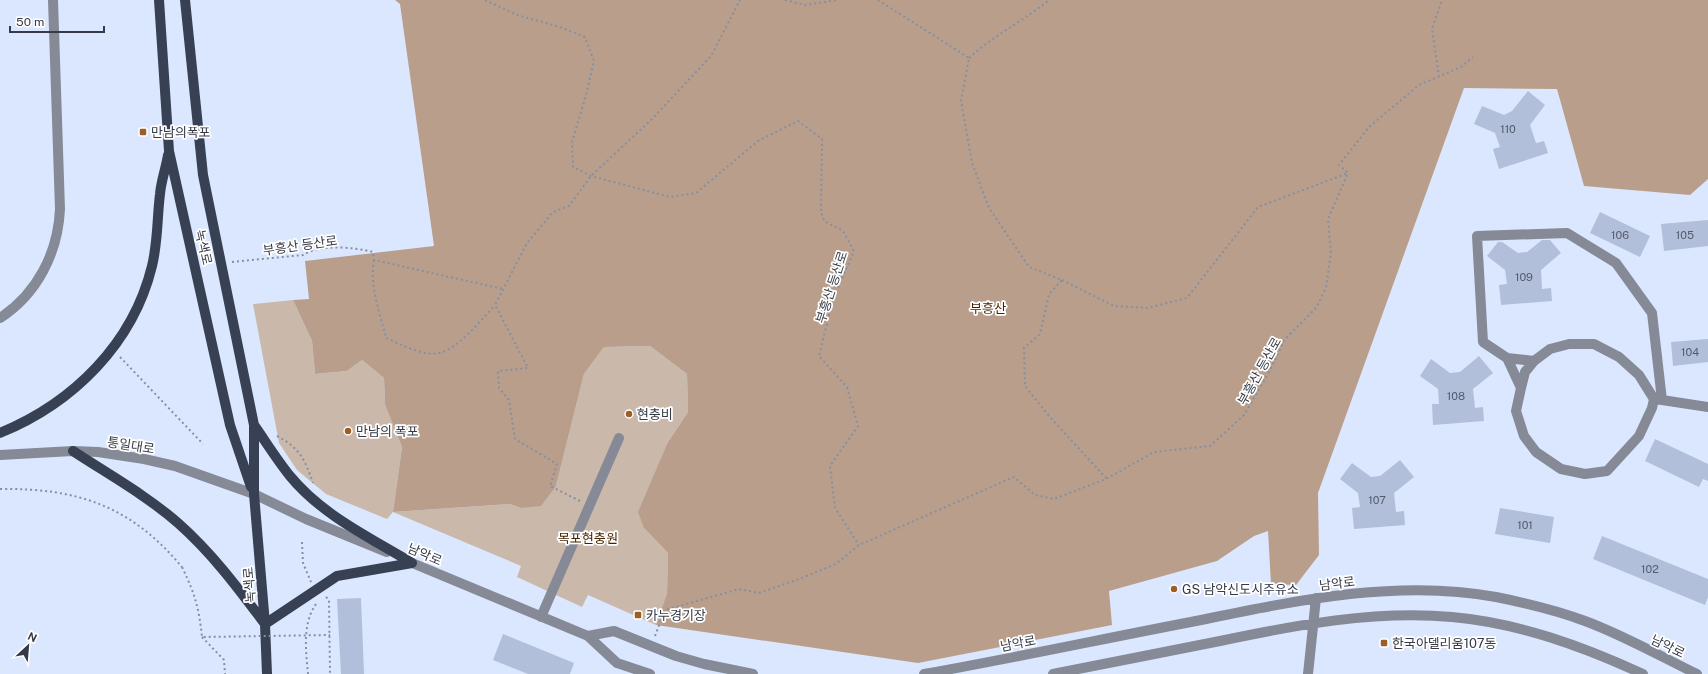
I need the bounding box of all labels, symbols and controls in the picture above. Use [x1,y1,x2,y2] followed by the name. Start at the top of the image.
[10,8,104,34] scale bar
[16,15,44,29] text: 50 m
[1500,123,1516,135] house number: 110
[151,125,211,140] place label: 만남의폭포
[138,127,148,137] marker: 만남의폭포
[192,228,215,266] street label: 녹색로
[1611,229,1629,241] house number: 106
[1676,229,1694,241] house number: 105
[262,233,338,258] street label: 부흥산 등산로
[813,249,850,325] street label: 부흥산 등산로
[1515,271,1533,283] house number: 109
[970,301,1006,316] park label: 부흥산
[1235,335,1284,408] street label: 부흥산 등산로
[1681,346,1699,358] house number: 104
[1447,390,1465,402] house number: 108
[637,407,673,422] place label: 현충비
[624,409,634,419] marker: 현충비
[356,424,419,439] place label: 만남의 폭포
[343,426,353,436] marker: 만남의 폭포
[106,434,156,457] street label: 통일대로
[1368,494,1386,506] house number: 107
[1517,519,1533,531] house number: 101
[558,531,618,546] park label: 목포현충원
[405,541,444,568] street label: 남악로
[1641,563,1659,575] house number: 102
[240,566,259,603] street label: 녹색로
[1318,574,1356,593] street label: 남악로
[1182,582,1299,597] place label: GS 남악신도시주유소
[1169,584,1179,594] marker: GS 남악신도시주유소
[646,608,706,623] place label: 카누경기장
[633,610,643,620] marker: 카누경기장
[8,626,48,666] north arrow
[26,630,39,644] text: N
[1648,632,1687,661] street label: 남악로
[999,633,1037,654] street label: 남악로
[1392,636,1497,651] place label: 한국아델리움107동
[1379,638,1389,648] marker: 한국아델리움107동

